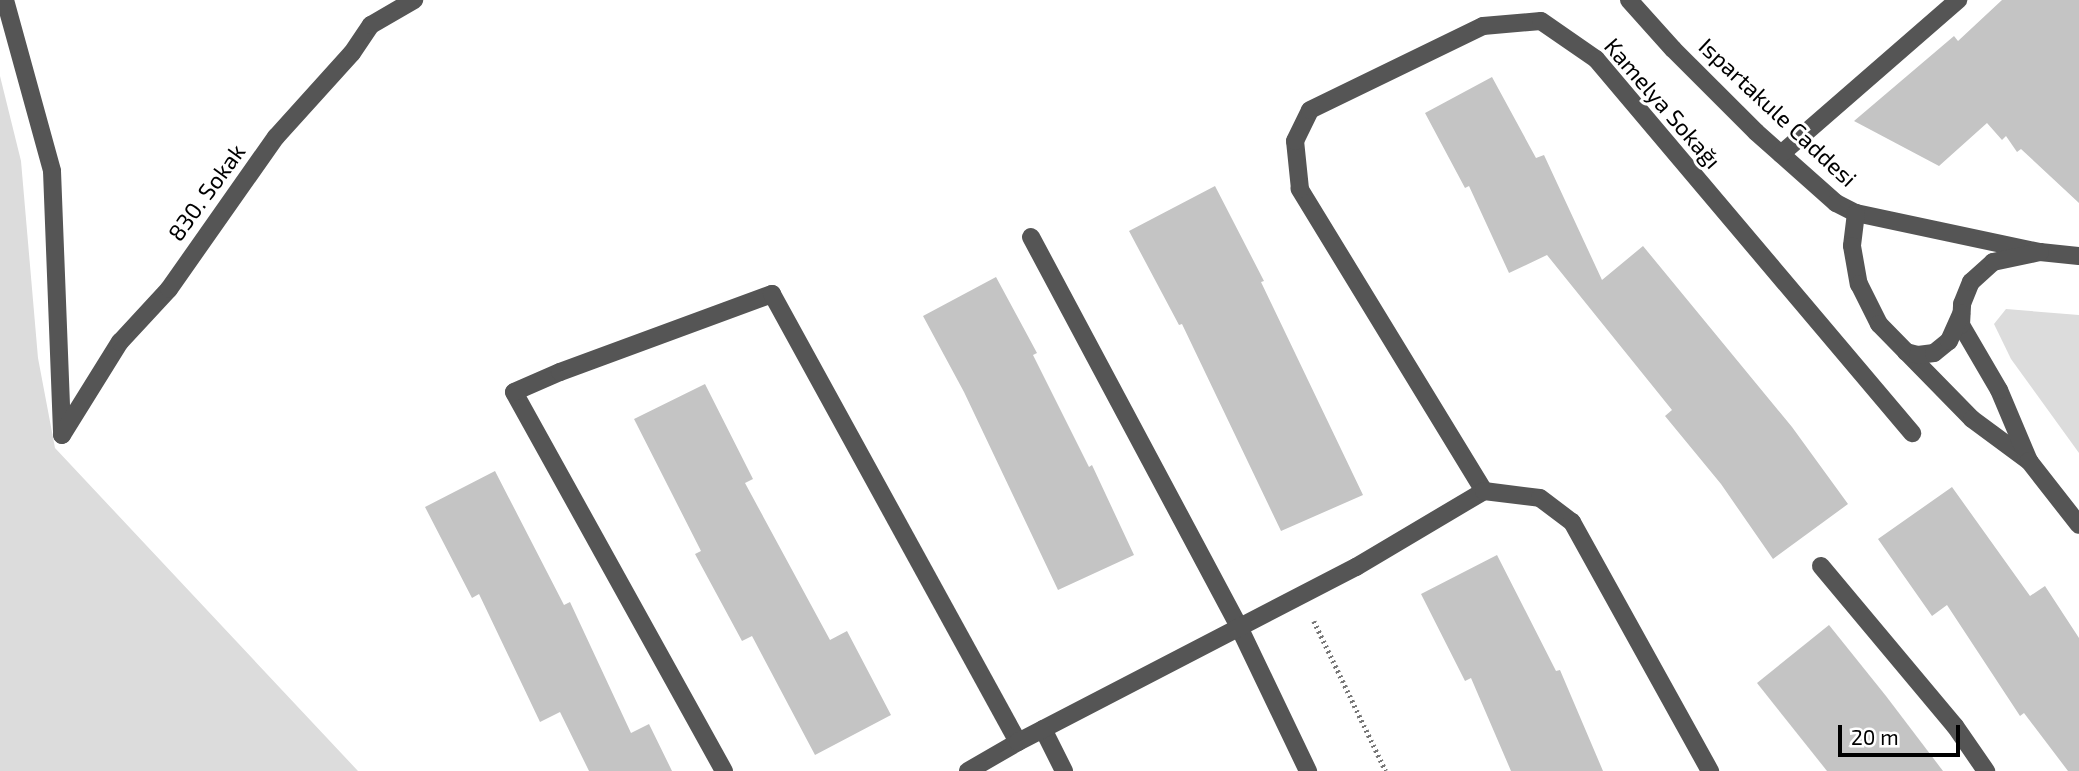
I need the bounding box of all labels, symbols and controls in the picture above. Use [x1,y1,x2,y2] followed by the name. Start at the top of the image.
[1599,32,1727,174] street label: Kamelya Sokağı
[1694,32,1862,192] street label: Ispartakule Caddesi
[162,138,250,246] street label: 830. Sokak
[1841,712,1964,756] scale bar
[1851,724,1899,749] text: 20 m

